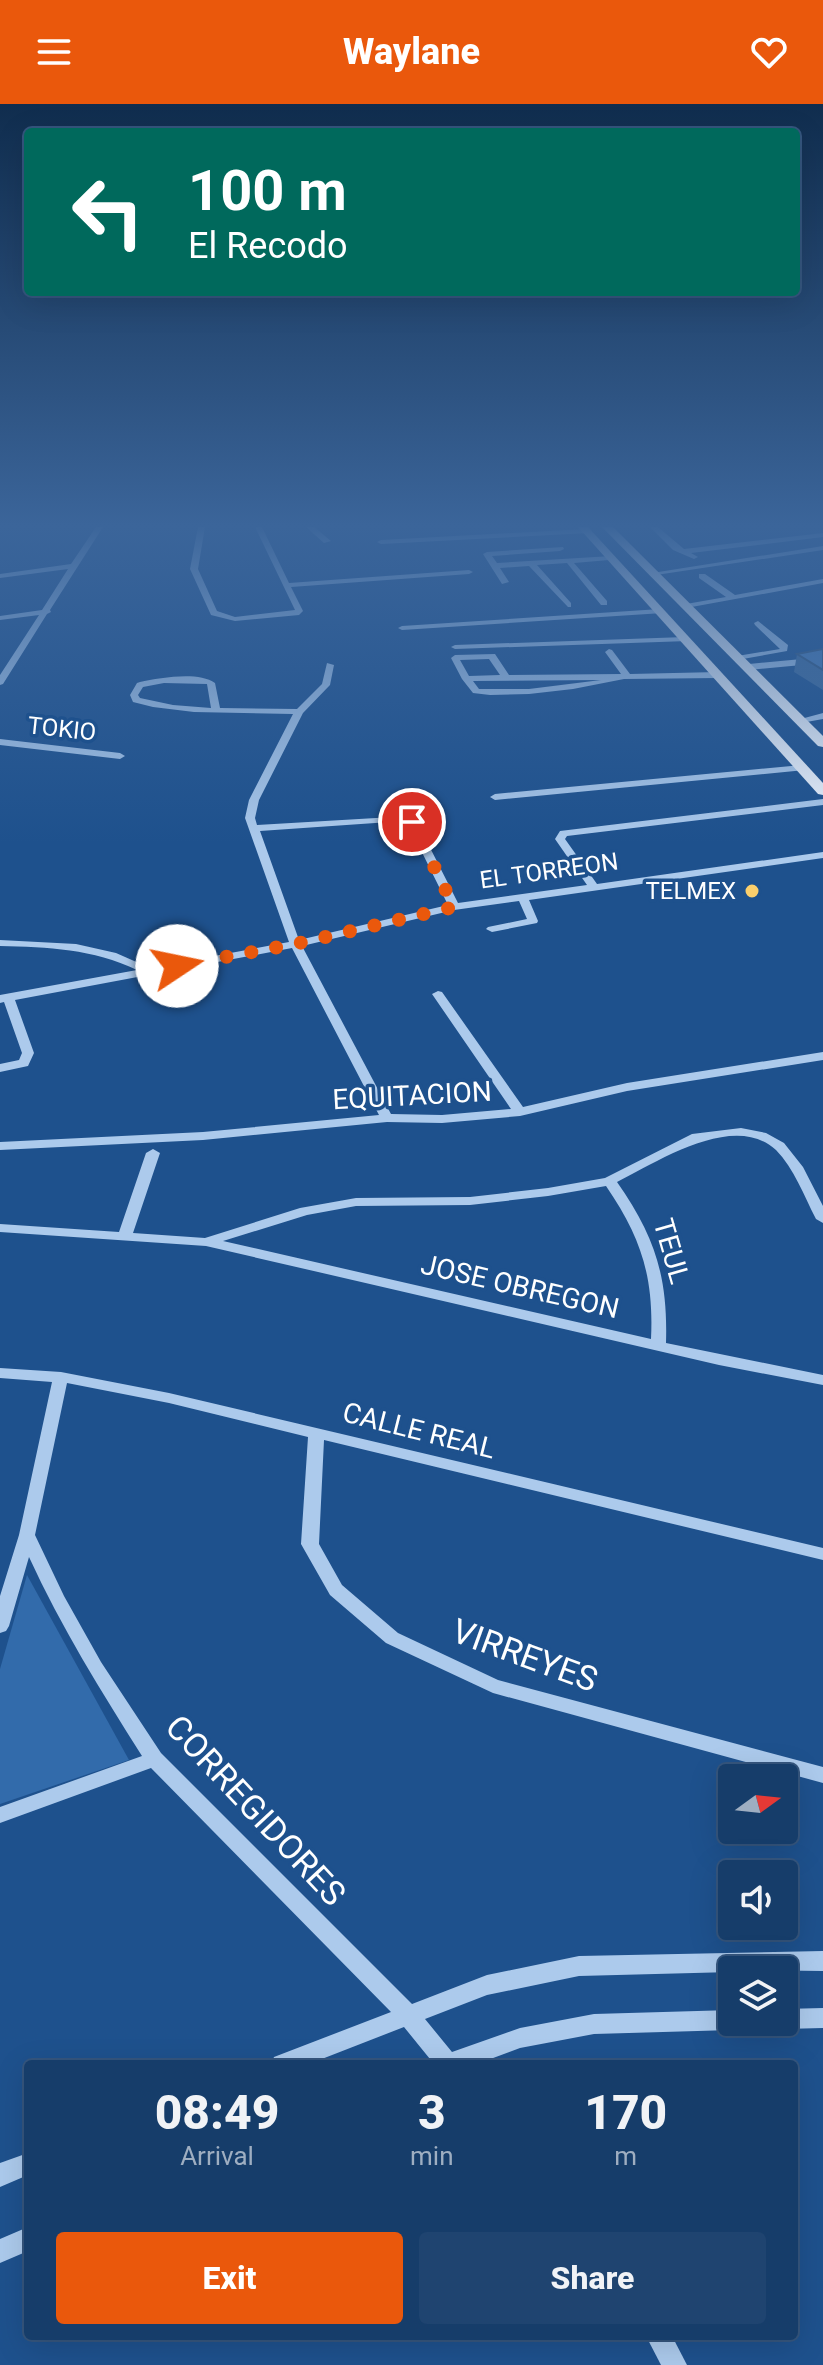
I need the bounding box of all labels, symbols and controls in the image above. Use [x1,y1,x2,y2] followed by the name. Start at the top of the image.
[32,30,76,74] icon: menu
[747,30,791,74] icon: heart
[343,31,480,73] text: Waylane
[188,158,347,224] text: 100 m
[56,160,160,264] icon: left
[188,225,348,267] text: El Recodo
[26,711,98,747] street label: TOKIO
[378,788,446,856] pin
[390,800,434,844] icon: arrive
[478,847,620,895] street label: EL TORREON
[645,877,736,905] place label: TELMEX
[743,882,761,900] marker: TELMEX
[135,924,219,1008] position arrow
[332,1075,492,1116] street label: EQUITACION
[647,1215,696,1287] street label: TEUL
[418,1248,622,1325] street label: JOSE OBREGON
[339,1396,499,1465] street label: CALLE REAL
[447,1610,603,1700] street label: VIRREYES
[158,1707,354,1913] street label: CORREGIDORES
[718,1764,798,1844] north arrow
[718,1764,798,2036] map controls
[718,1860,798,1940] button: sound
[718,1956,798,2036] button: layers
[155,2084,279,2141] text: 08:49
[418,2084,446,2141] text: 3
[584,2084,667,2141] text: 170
[180,2141,254,2171] text: Arrival
[410,2141,454,2171] text: min
[614,2141,637,2171] text: m
[56,2232,403,2324] button: Exit
[419,2232,766,2324] button: Share

